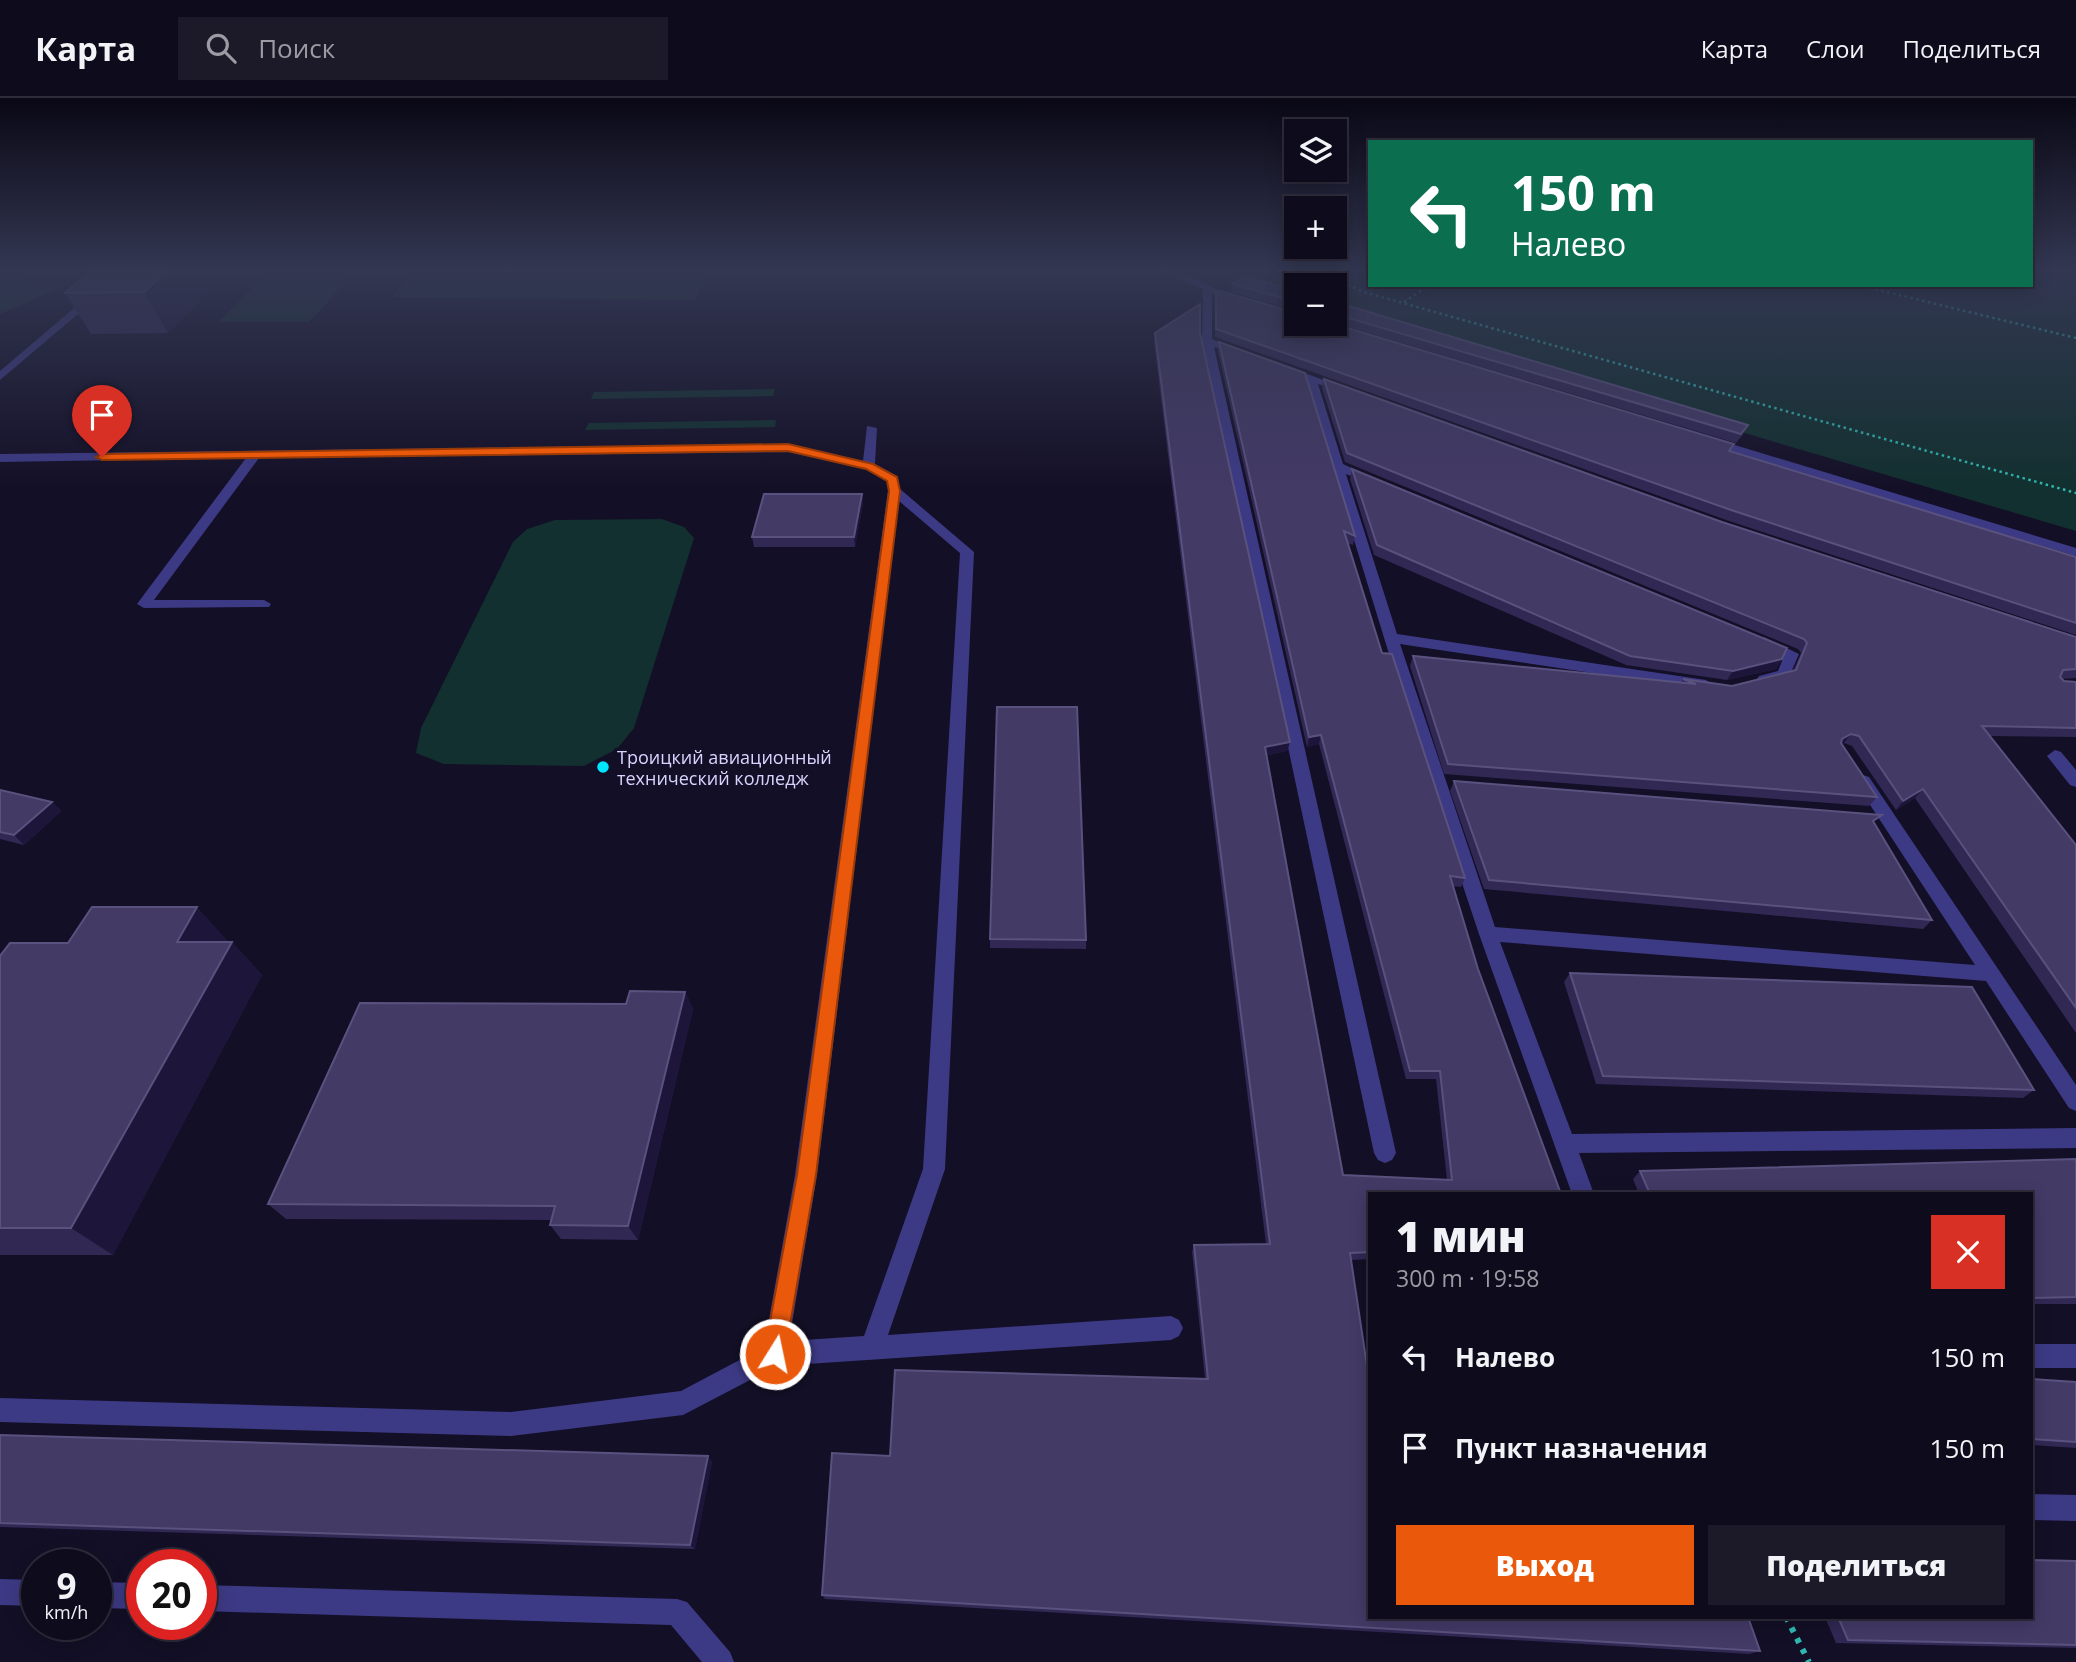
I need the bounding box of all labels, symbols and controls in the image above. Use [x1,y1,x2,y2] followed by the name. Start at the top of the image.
[178,17,668,80] search box
[35,26,136,71] text: Карта
[202,29,240,67] icon: search
[258,30,335,66] text: Поиск
[1701,32,1768,65] text: Карта
[1806,32,1865,65] text: Слои
[1903,32,2041,65] text: Поделиться
[1284,119,1347,336] map controls
[1284,119,1347,182] button: layers
[1511,159,1656,225] text: 150 m
[1396,168,1487,259] icon: left
[1284,196,1347,259] button: +
[1511,222,1626,265] text: Налево
[1284,273,1347,336] button: −
[72,385,132,457] pin
[83,396,121,434] icon: arrive
[617,745,832,790] place label: Троицкий авиационный технический колледж
[595,759,611,775] marker: Троицкий авиационный технический колледж
[1396,1207,1526,1264] text: 1 мин
[1931,1215,2005,1289] button: close
[1396,1262,1539,1294] text: 300 m · 19:58
[738,1317,812,1391] position arrow
[1396,1338,1434,1376] icon: left
[1455,1339,1555,1375] text: Налево
[1930,1339,2005,1375] text: 150 m
[1396,1429,1434,1467] icon: arrive
[1455,1430,1708,1466] text: Пункт назначения
[1930,1430,2005,1466] text: 150 m
[1396,1525,1694,1605] button: Выход
[1708,1525,2005,1605] button: Поделиться
[126,1549,217,1640] speed limit sign: 20
[56,1562,77,1609] text: 9
[45,1600,88,1624] text: km/h

